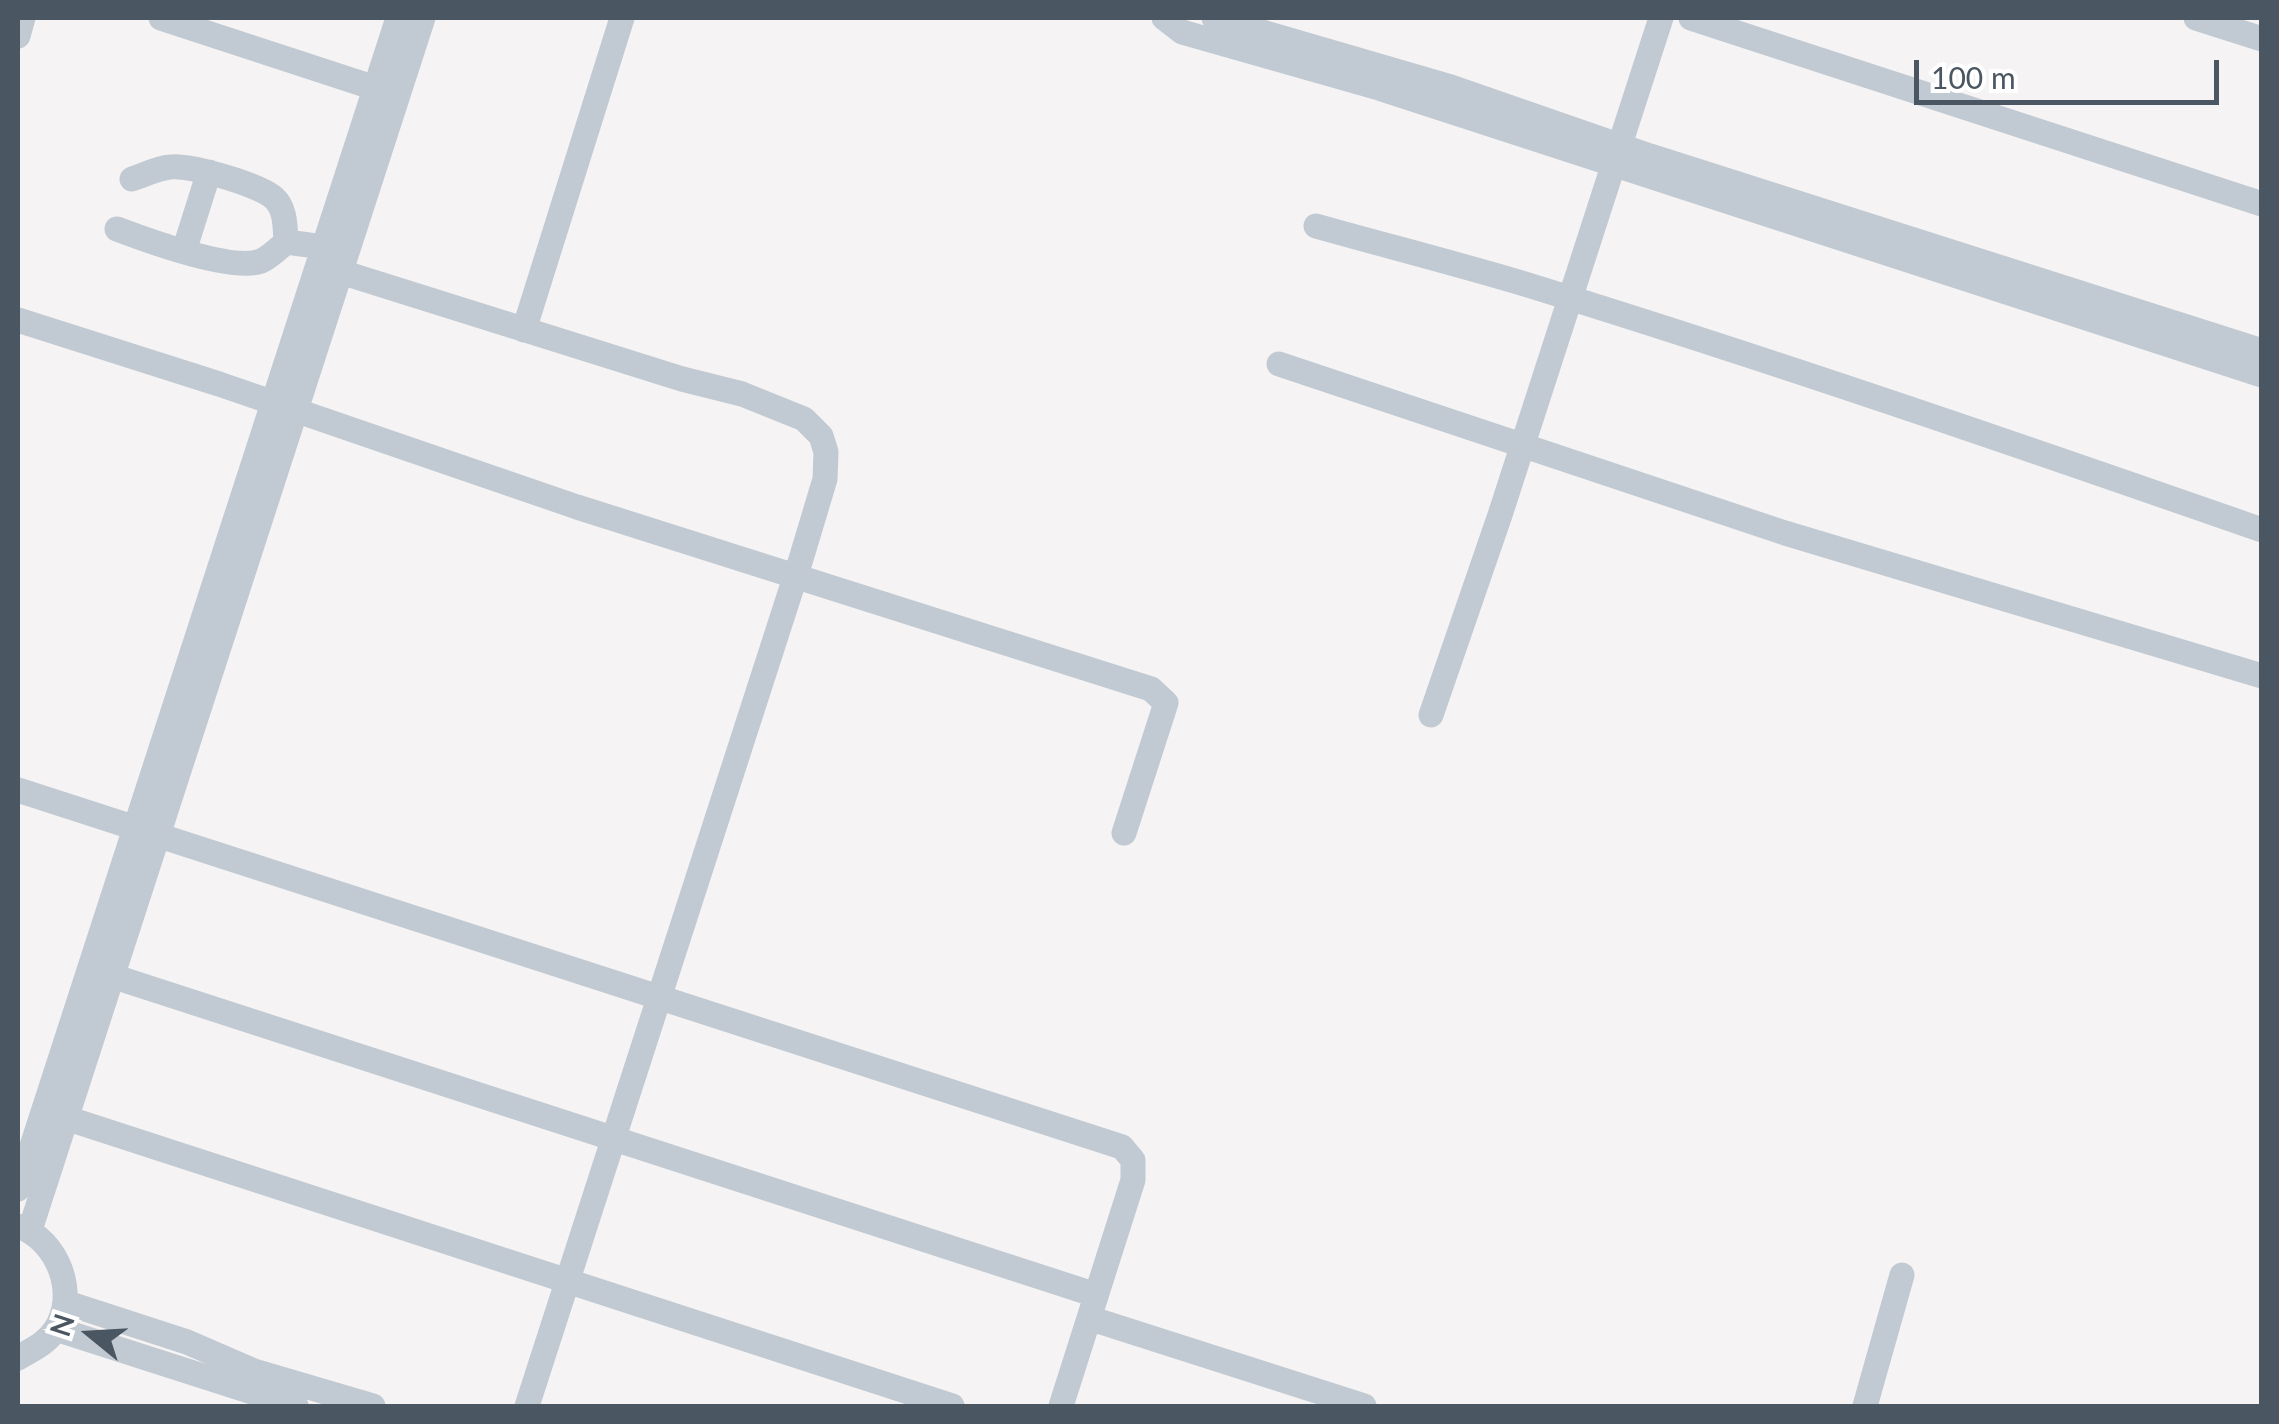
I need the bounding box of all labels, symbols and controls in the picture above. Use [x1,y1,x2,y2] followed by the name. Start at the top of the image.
[1919,40,2224,102] scale bar
[1931,59,2016,95] text: 100 m
[40,1284,140,1384] north arrow
[42,1309,81,1340] text: N

